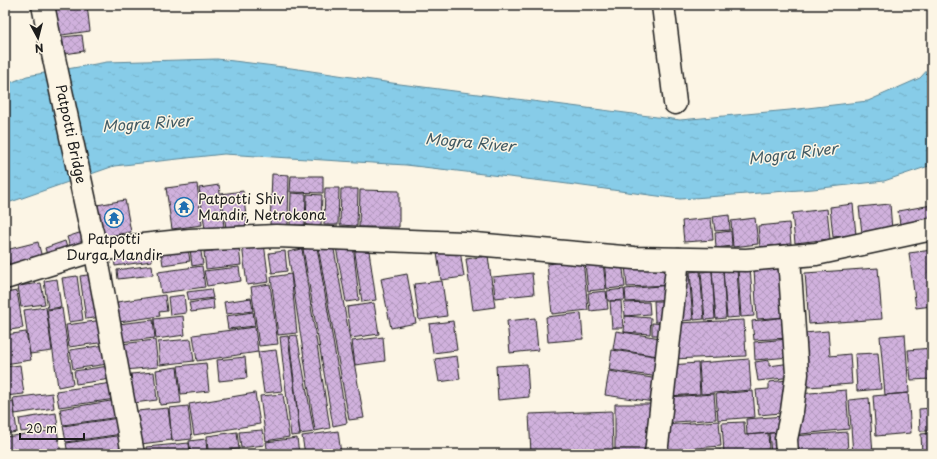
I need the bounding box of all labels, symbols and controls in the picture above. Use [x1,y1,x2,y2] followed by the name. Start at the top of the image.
[18,18,58,58] north arrow
[34,39,45,57] text: N
[51,83,92,185] street label: Patpotti Bridge
[101,108,195,137] water label: Mogra River
[424,126,518,157] water label: Mogra River
[747,135,841,169] water label: Mogra River
[198,188,326,225] place label: Patpotti Shiv Mandir, Netrokona
[173,196,195,218] temple icon: Patpotti Shiv Mandir, Netrokona
[103,207,125,229] temple icon: Patpotti Durga Mandir
[66,228,163,265] place label: Patpotti Durga Mandir
[20,415,84,441] scale bar
[26,419,57,437] text: 20 m

